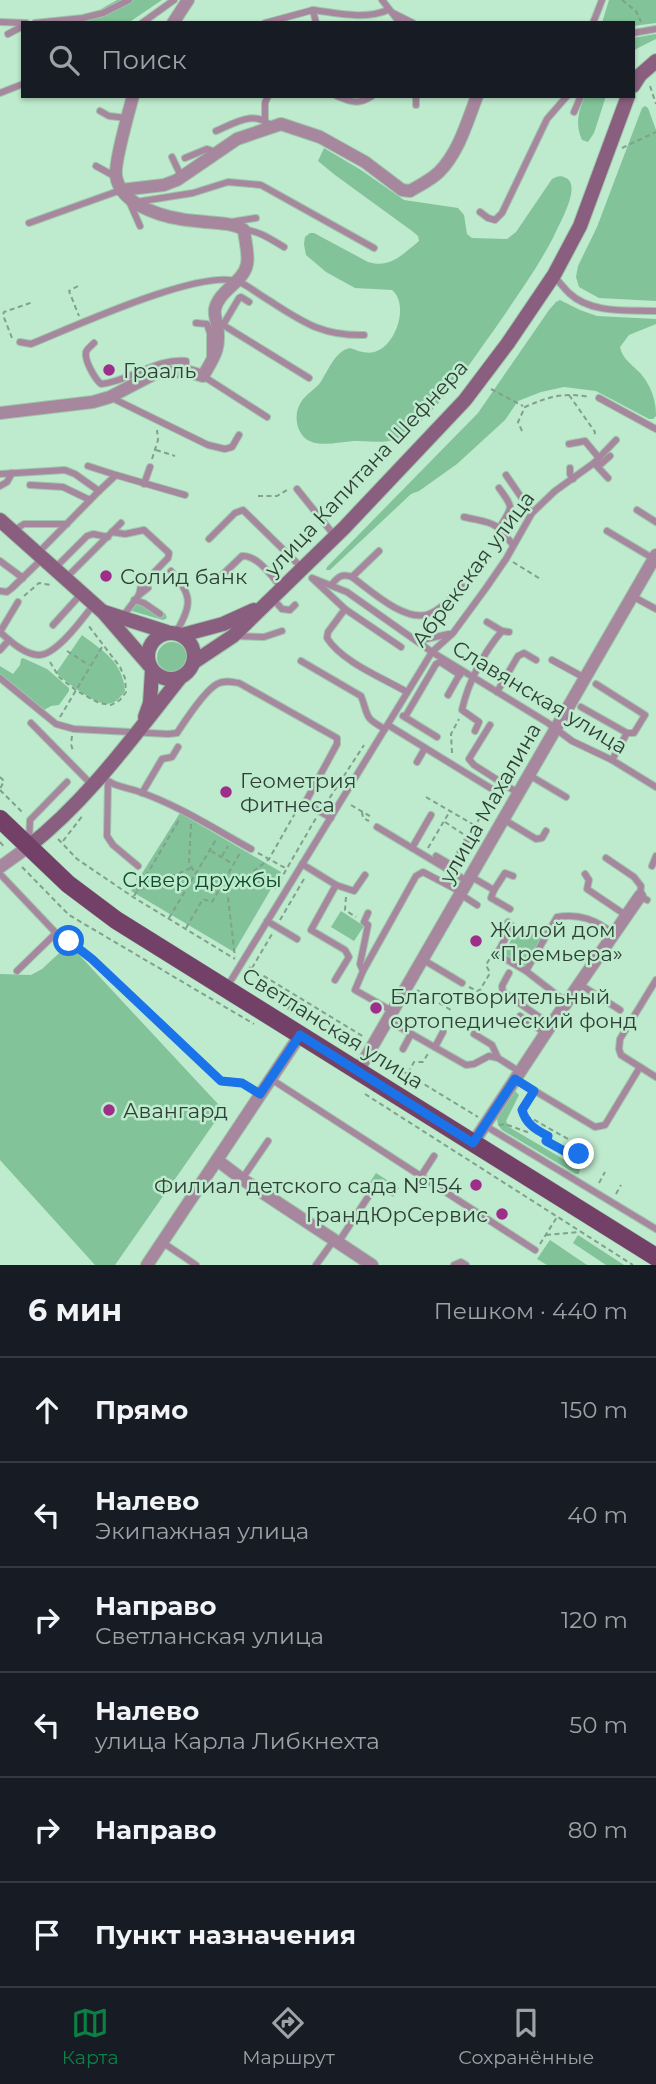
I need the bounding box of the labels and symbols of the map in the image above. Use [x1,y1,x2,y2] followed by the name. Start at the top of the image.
[258,355,473,582] street label: улица Капитана Шефнера
[123,358,197,383] place label: Грааль
[101,362,117,378] marker: Грааль
[406,486,540,652] street label: Абрекская улица
[120,564,247,589] place label: Солид банк
[98,568,114,584] marker: Солид банк
[448,635,632,759] street label: Славянская улица
[433,718,546,888] street label: улица Махалина
[240,768,356,817] place label: Геометрия Фитнеса
[218,784,234,800] marker: Геометрия Фитнеса
[122,867,282,892] park label: Сквер дружбы
[490,917,623,966] place label: Жилой дом «Премьера»
[53,925,84,956] route start
[468,933,484,949] marker: Жилой дом «Премьера»
[238,962,428,1094] street label: Светланская улица
[390,984,637,1033] place label: Благотворительный ортопедический фонд
[368,1000,384,1016] marker: Благотворительный ортопедический фонд
[123,1098,228,1123] place label: Авангард
[101,1102,117,1118] marker: Авангард
[563,1138,594,1169] route end
[154,1173,462,1198] place label: Филиал детского сада №154
[468,1177,484,1193] marker: Филиал детского сада №154
[306,1202,488,1227] place label: ГрандЮрСервис
[494,1206,510,1222] marker: ГрандЮрСервис

